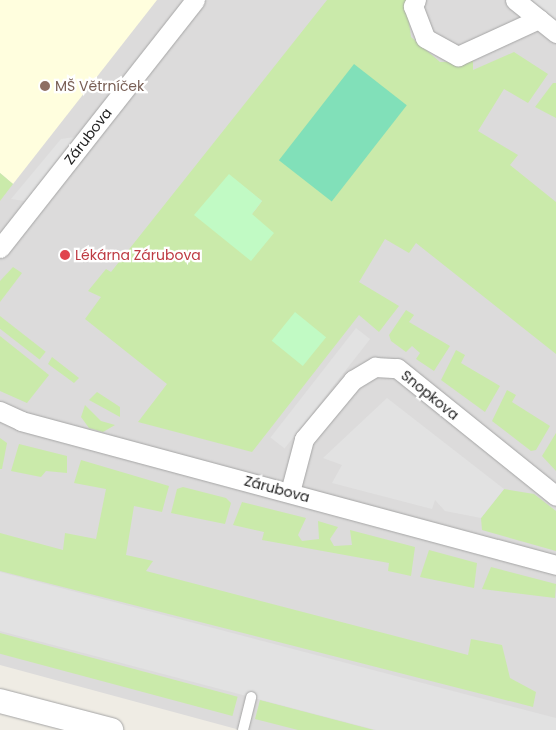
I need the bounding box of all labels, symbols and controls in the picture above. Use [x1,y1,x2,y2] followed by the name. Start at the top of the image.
[55,78,144,94] place label: MŠ Větrníček
[39,80,51,92] marker: MŠ Větrníček
[61,104,115,168] street label: Zárubova
[75,247,201,263] place label: Lékárna Zárubova
[59,249,71,261] marker: Lékárna Zárubova
[398,367,462,423] street label: Snopkova
[242,472,312,506] street label: Zárubova

